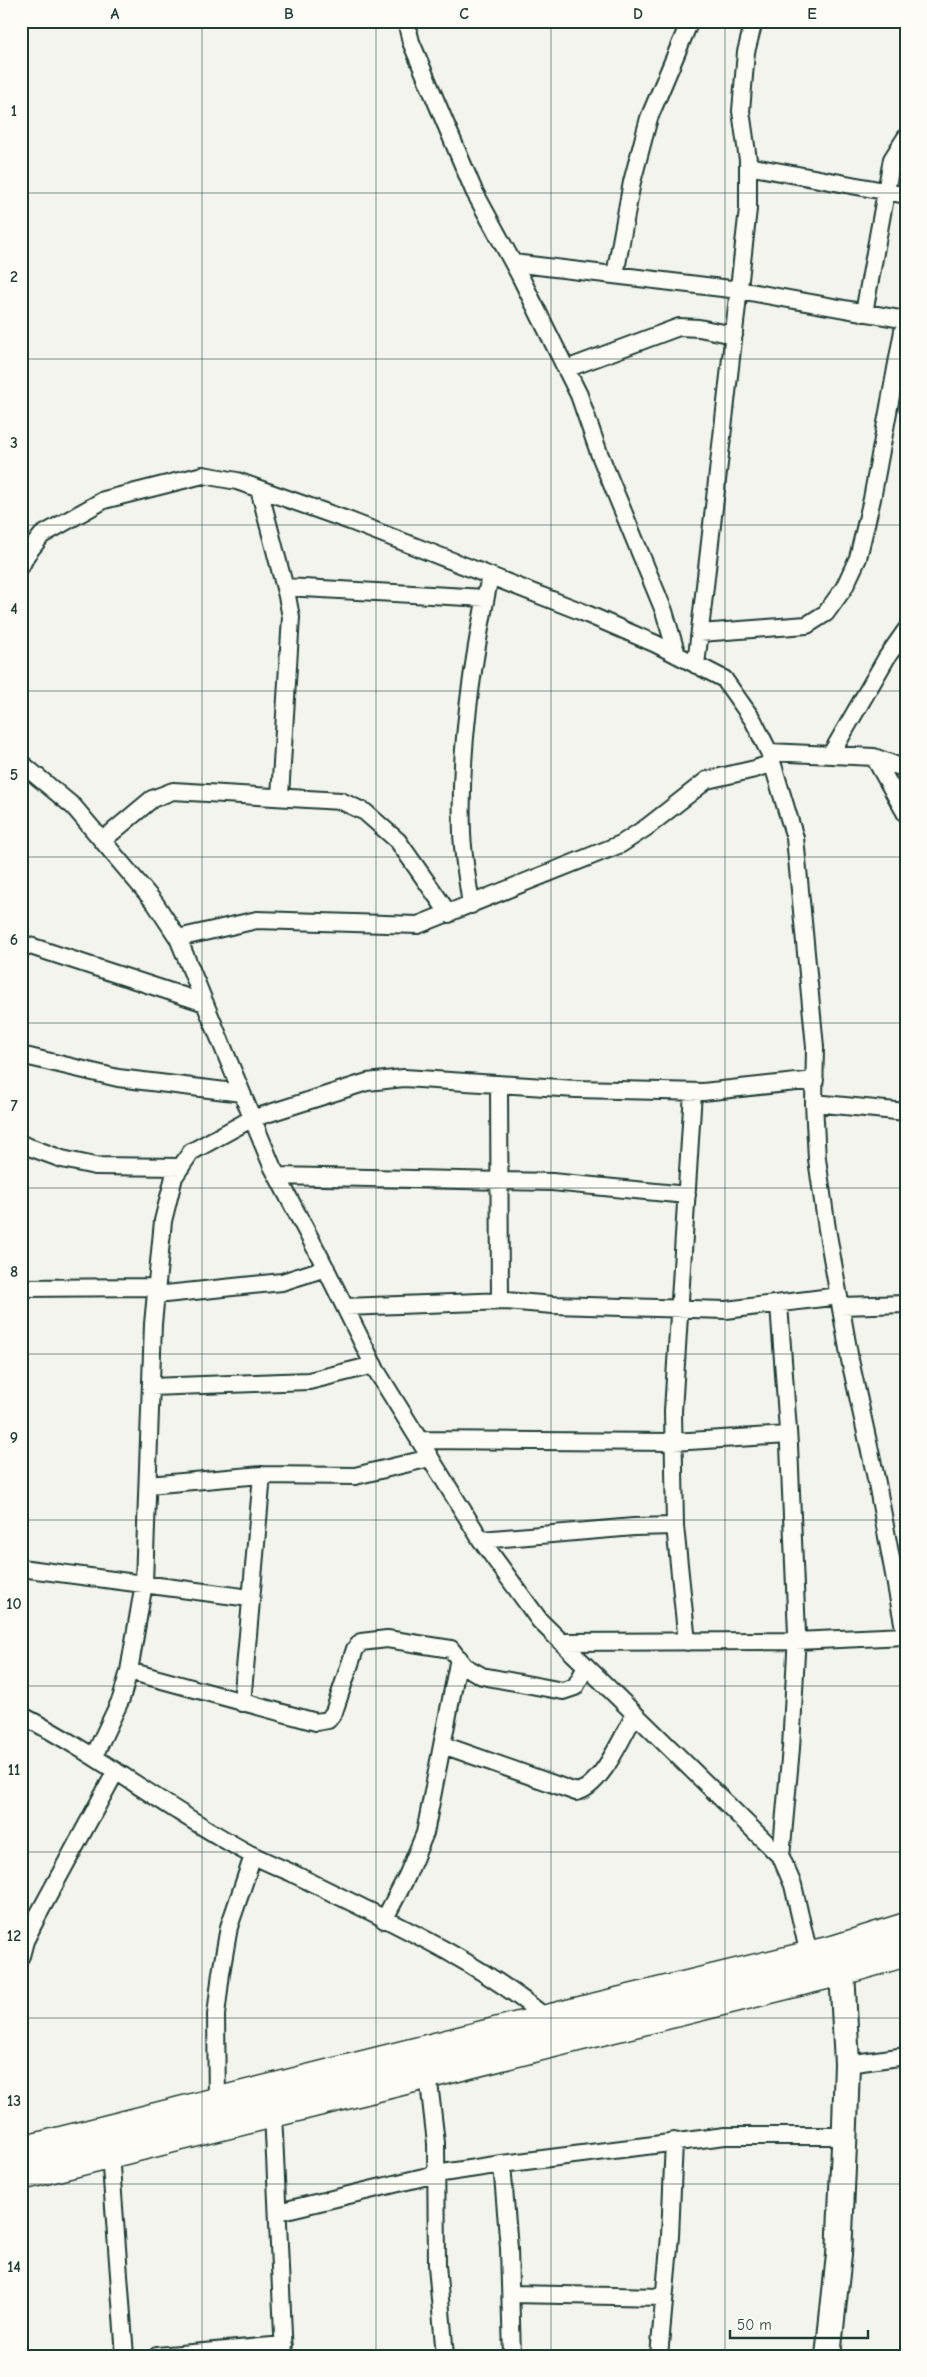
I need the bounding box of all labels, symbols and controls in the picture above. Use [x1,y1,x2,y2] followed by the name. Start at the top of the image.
[111,5,120,23] text: A
[284,5,294,23] text: B
[459,5,469,23] text: C
[633,5,643,23] text: D
[807,5,817,23] text: E
[11,102,17,120] text: 1
[10,268,18,286] text: 2
[10,434,18,452] text: 3
[10,600,18,618] text: 4
[10,766,18,784] text: 5
[10,931,18,949] text: 6
[10,1097,18,1115] text: 7
[10,1263,18,1281] text: 8
[10,1429,18,1447] text: 9
[6,1595,22,1613] text: 10
[8,1761,20,1779] text: 11
[7,1927,21,1945] text: 12
[7,2092,21,2110] text: 13
[7,2258,21,2276] text: 14
[730,2307,867,2339] scale bar
[737,2316,772,2334] text: 50 m

